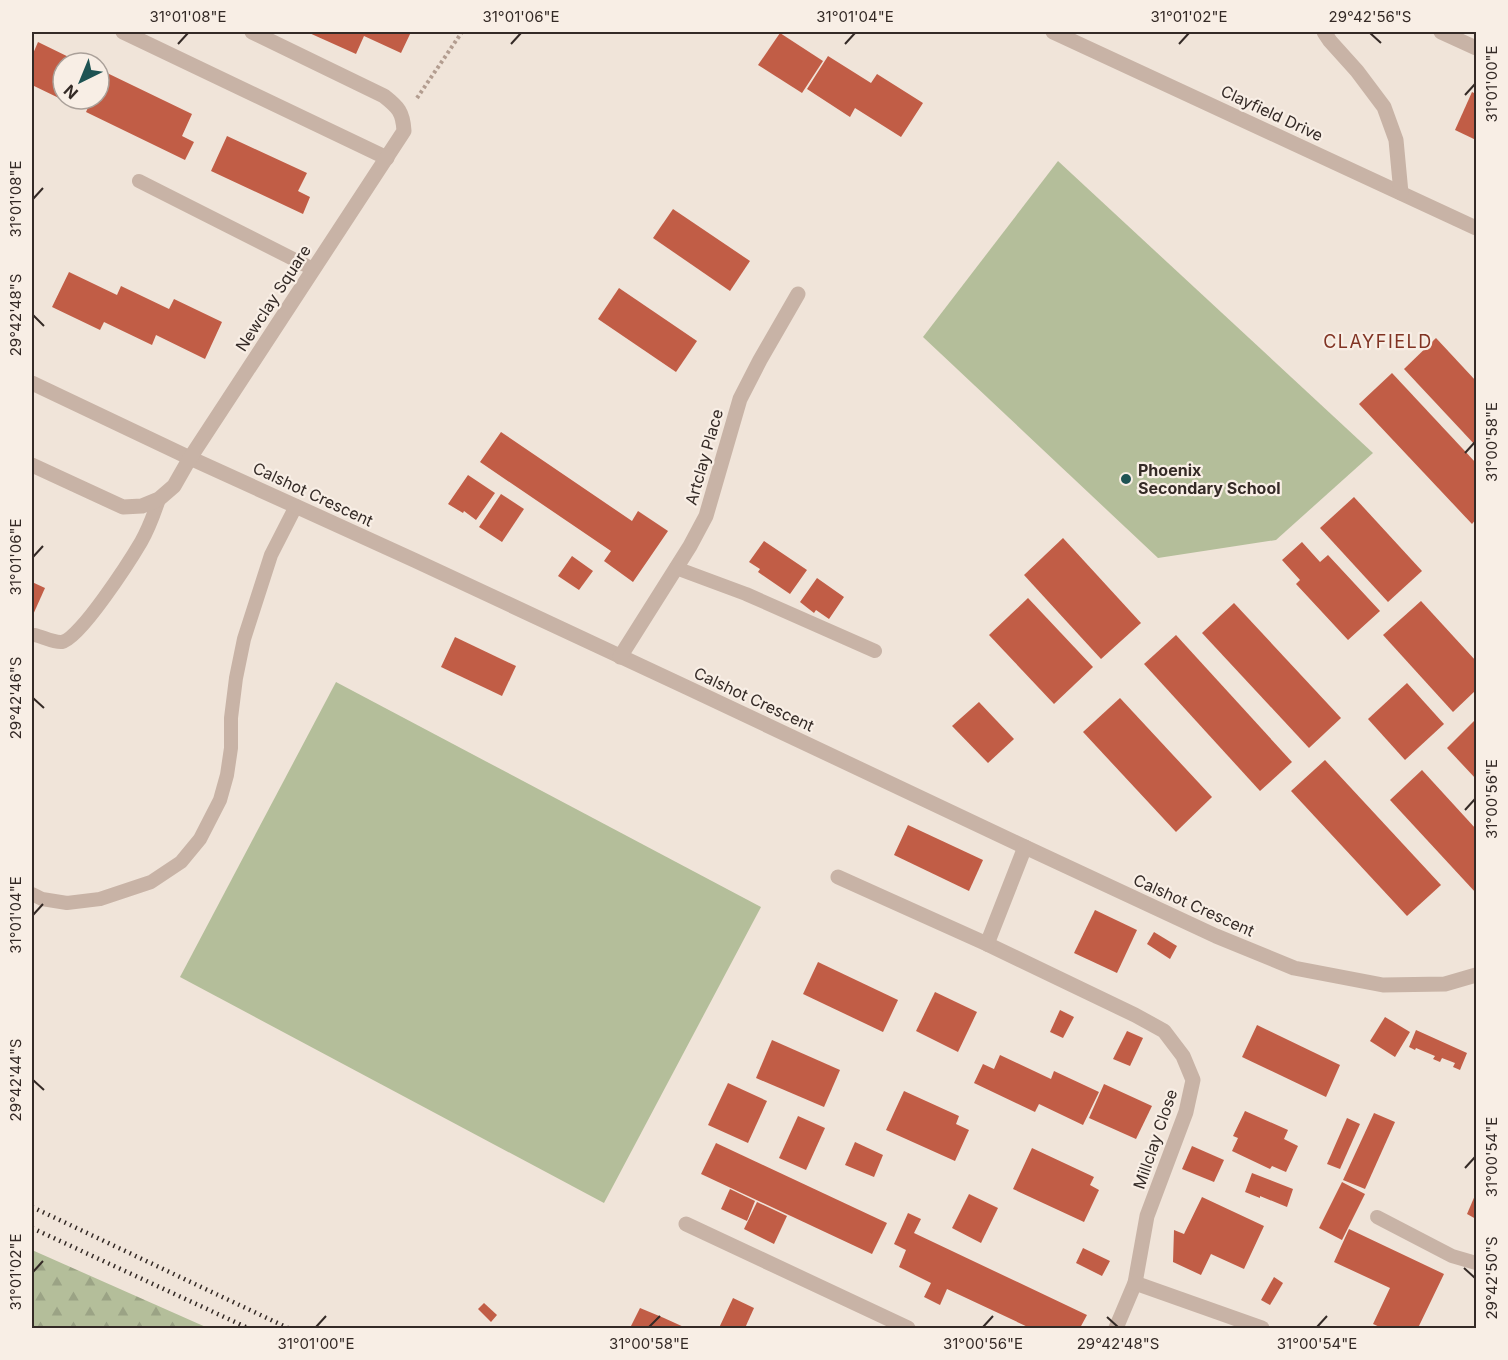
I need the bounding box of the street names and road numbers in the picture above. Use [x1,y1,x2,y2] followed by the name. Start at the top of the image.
[1218,81,1326,145] street label: Clayfield Drive
[231,241,315,355] street label: Newclay Square
[681,407,727,507] street label: Artclay Place
[250,457,376,531] street label: Calshot Crescent
[691,662,817,736] street label: Calshot Crescent
[1130,869,1258,941] street label: Calshot Crescent
[1129,1086,1181,1192] street label: Millclay Close

